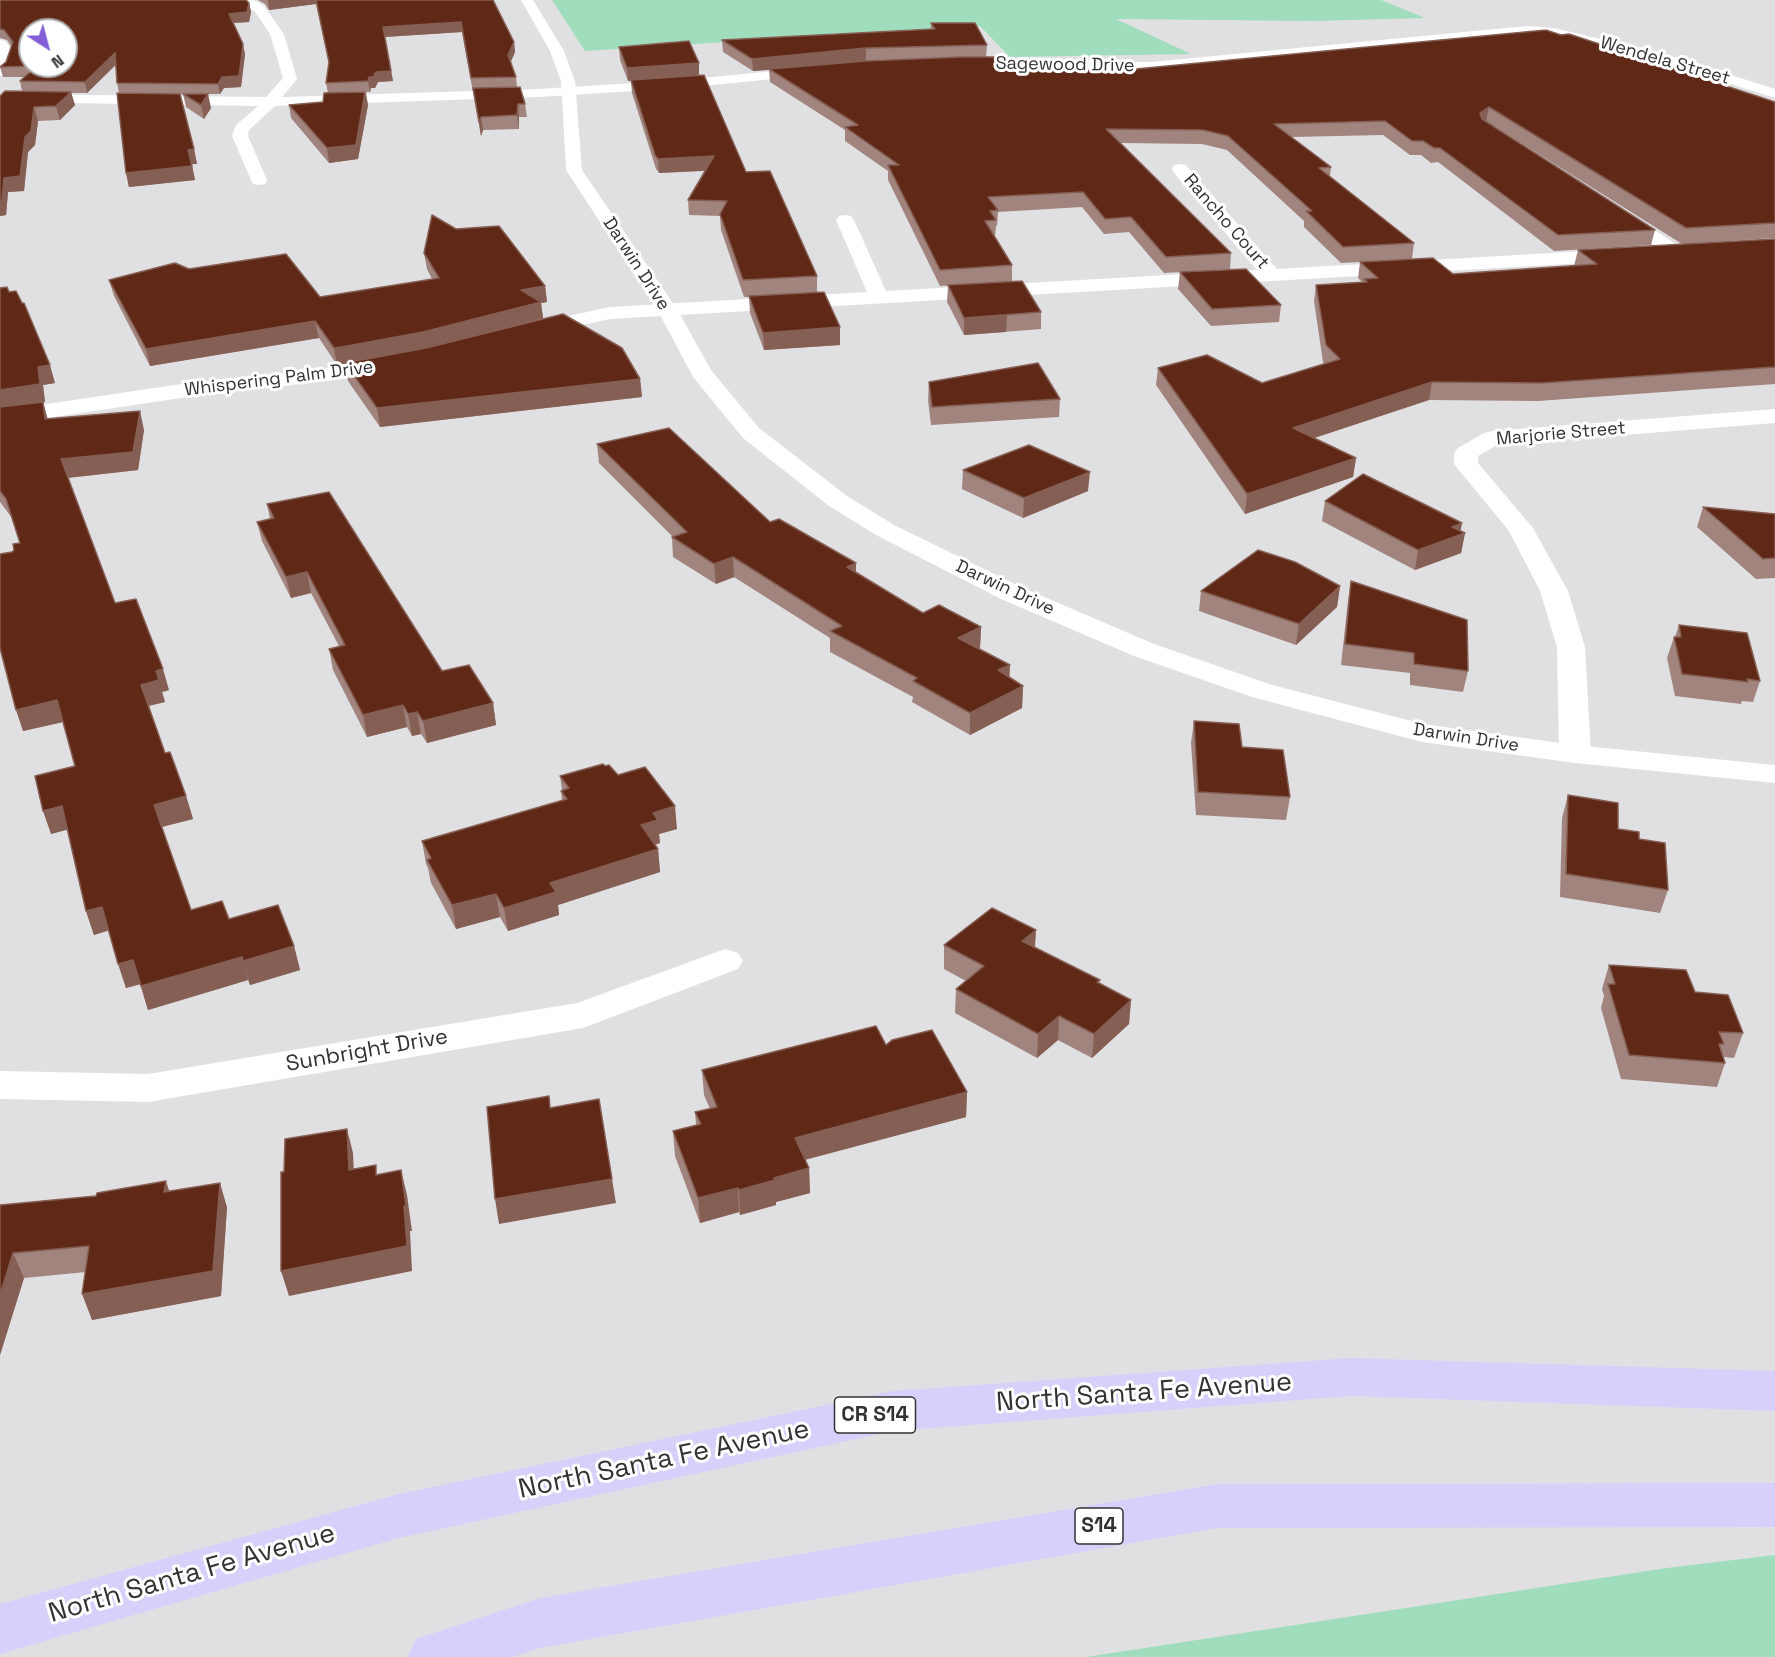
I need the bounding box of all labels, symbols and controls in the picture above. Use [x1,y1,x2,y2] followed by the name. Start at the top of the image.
[18,18,78,78] north arrow
[1598,32,1732,90] street label: Wendela Street
[47,50,68,73] text: N
[995,53,1135,77] street label: Sagewood Drive
[1179,170,1273,274] street label: Rancho Court
[598,213,674,315] street label: Darwin Drive
[183,357,375,401] street label: Whispering Palm Drive
[1495,418,1627,450] street label: Marjorie Street
[952,556,1058,620] street label: Darwin Drive
[1412,719,1520,757] street label: Darwin Drive
[284,1024,450,1078] street label: Sunbright Drive
[995,1366,1293,1420] street label: North Santa Fe Avenue
[834,1397,916,1433] road number: CR S14
[516,1413,812,1507] street label: North Santa Fe Avenue
[1075,1508,1123,1544] road number: S14
[45,1518,339,1630] street label: North Santa Fe Avenue

